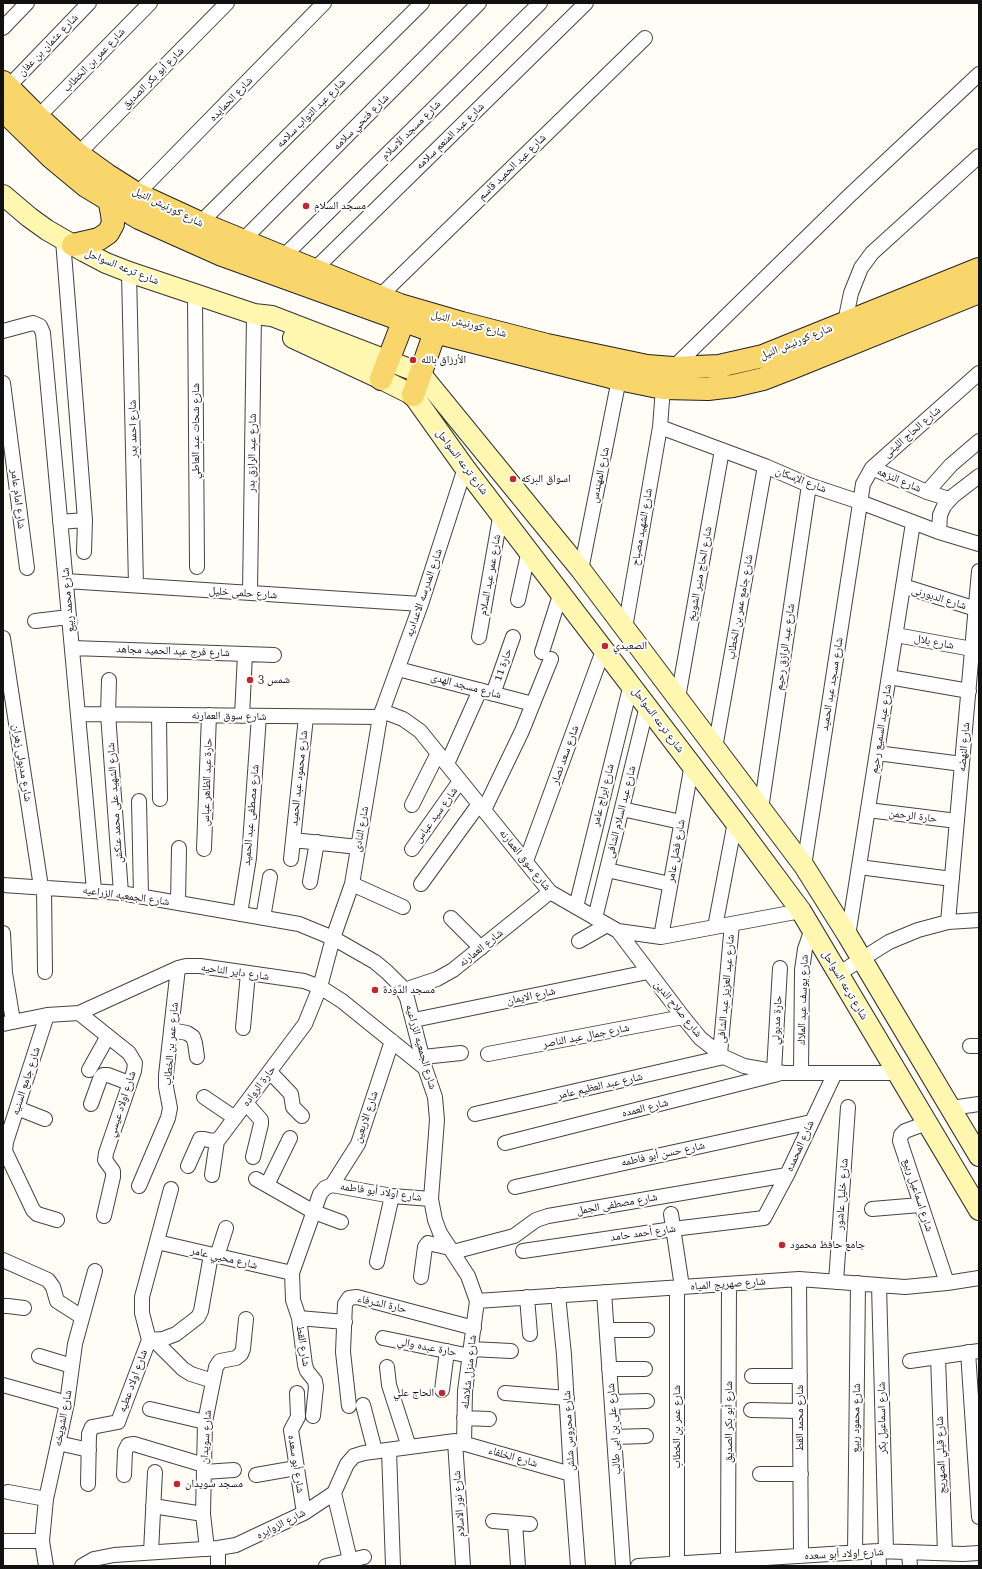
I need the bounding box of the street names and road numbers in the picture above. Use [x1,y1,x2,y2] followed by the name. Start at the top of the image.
[15,11,81,79] street label: شارع عثمان بن عفان
[60,25,128,95] street label: شارع عمر بن الخطاب
[119,44,187,112] street label: شارع أبو بكر الصديق
[207,74,255,124] street label: شارع الحمايده
[274,76,348,150] street label: شارع عبد التواب سلامه
[330,91,392,153] street label: شارع فتحي سلامه
[378,97,444,163] street label: شارع مسجد الاسلام
[413,100,487,172] street label: شارع عبد المنعم سلامه
[475,131,549,203] street label: شارع عبد الحميد قاسم
[130,184,206,230] street label: شارع كورنيش النيل
[83,246,161,288] street label: شارع ترعه السواحل
[430,308,508,340] street label: شارع كورنيش النيل
[758,321,834,363] street label: شارع كورنيش النيل
[189,383,203,479] street label: شارع شحات عبد العاطي
[126,400,140,458] street label: شارع احمد بدر
[881,404,943,460] street label: شارع الحاج الليثى
[245,413,259,493] street label: شارع عبد الرازق بدر
[433,427,491,497] street label: شارع ترعه السواحل
[588,446,612,504] street label: شارع المهندس
[774,464,828,496] street label: شارع الإسكان
[875,465,923,495] street label: شارع النزهه
[8,468,28,530] street label: شارع امام عامر
[629,487,655,567] street label: شارع الشهيد مصباح
[685,525,715,623] street label: شارع الحاج منير الشويخ
[476,533,504,617] street label: شارع عمر عبد السلام
[403,547,445,639] street label: شارع المدرسه الاعداديه
[724,553,756,661] street label: شارع جامع عمر بن الخطاب
[59,567,77,633] street label: شارع محمد ربيع
[910,583,968,613] street label: شارع الدبورنى
[208,584,278,602] street label: شارع حلمى خليل
[772,603,798,691] street label: شارع عبد الرازق رحيم
[913,632,955,652] street label: شارع بلال
[818,637,846,731] street label: شارع مسجد عبد الحميد
[116,642,230,660] street label: شارع فرج عبد الحميد مجاهد
[491,647,515,683] street label: حارة 11
[429,670,503,702] street label: شارع مسجد الهدى
[867,683,895,775] street label: شارع عبد السميع رحيم
[629,685,687,755] street label: شارع ترعه السواحل
[191,709,267,723] street label: شارع سوق العمارنه
[955,722,973,772] street label: شارع النهضه
[9,723,35,803] street label: شارع مدبولى زهران
[548,724,582,786] street label: شارع سعد نصار
[287,730,311,826] street label: شارع محمود عبد الحميد
[199,738,215,826] street label: حارة عبد الظاهر عباس
[104,742,126,864] street label: شارع الشهيد على محمد عنكش
[589,762,617,828] street label: شارع ابراج عامر
[240,764,262,866] street label: شارع مصطفى عبد الحميد
[603,764,639,860] street label: شارع عبد السلام الشافى
[411,785,461,845] street label: شارع سيد عباس
[351,805,371,853] street label: شارع النادى
[888,806,938,826] street label: حارة الرحمن
[664,818,688,884] street label: شارع فضل عامر
[496,827,554,893] street label: شارع سوق العمارنه
[82,883,170,909] street label: شارع الجمعيه الزراعيه
[456,926,506,970] street label: شارع العمارنه
[715,934,737,1044] street label: شارع عبد العزيز عبد الشافى
[819,948,871,1022] street label: شارع ترعه السواحل
[795,954,811,1046] street label: شارع يوسف عبد الملاك
[200,961,270,983] street label: شارع داير الناحيه
[651,978,705,1040] street label: شارع صلاح الدين
[505,984,557,1008] street label: شارع الايمان
[769,995,785,1045] street label: حارة مدبولي
[161,1002,181,1086] street label: شارع عمر بن الخطاب
[403,1003,439,1091] street label: شارع الجمعيه الزراعيه
[541,1021,631,1051] street label: شارع جمال عبد الناصر
[9,1045,43,1117] street label: شارع جامع السنيه
[239,1063,279,1109] street label: حارة الرواده
[105,1069,139,1139] street label: شارع اولاد عيسي
[556,1070,644,1102] street label: شارع عبد العظيم عامر
[351,1089,381,1145] street label: شارع الاربعين
[620,1096,670,1120] street label: شارع العمده
[783,1118,817,1174] street label: شارع المحمده
[620,1139,706,1169] street label: شارع حسن أبو فاطمه
[900,1157,936,1233] street label: شارع اسماعيل ربيع
[833,1158,851,1230] street label: شارع خليل عاشور
[339,1180,423,1204] street label: شارع اولاد أبو فاطمه
[575,1190,659,1218] street label: شارع مصطفى الجمل
[609,1222,677,1244] street label: شارع أحمد حامد
[189,1244,259,1272] street label: شارع محيي عامر
[690,1275,766,1293] street label: شارع صهريج المياه
[356,1292,408,1316] street label: حارة الشرفاء
[293,1325,313,1367] street label: شارع القط
[459,1334,479,1410] street label: شارع منزل شلاشله
[396,1335,458,1359] street label: حارة عبده والي
[116,1348,150,1414] street label: شارع اولاد عطيه
[722,1381,736,1463] street label: شارع أبو بكر الصديق
[875,1382,889,1454] street label: شارع اسماعيل بكر
[604,1383,624,1475] street label: شارع على بن ابى طالب
[849,1383,863,1453] street label: شارع محمود ربيع
[670,1385,684,1469] street label: شارع عمر بن الخطاب
[793,1385,807,1451] street label: شارع محمد القط
[51,1389,75,1447] street label: شارع الشويخه
[560,1390,578,1472] street label: شارع محروس شلش
[198,1410,214,1464] street label: شارع سويدان
[933,1416,949,1494] street label: شارع قبلي الصهريج
[285,1434,307,1494] street label: شارع أبو سعده
[487,1444,539,1470] street label: شارع الخلفاء
[450,1470,468,1538] street label: شارع نور الاسلام
[254,1506,308,1542] street label: شارع الزوايره
[804,1545,884,1563] street label: شارع اولاد أبو سعده

